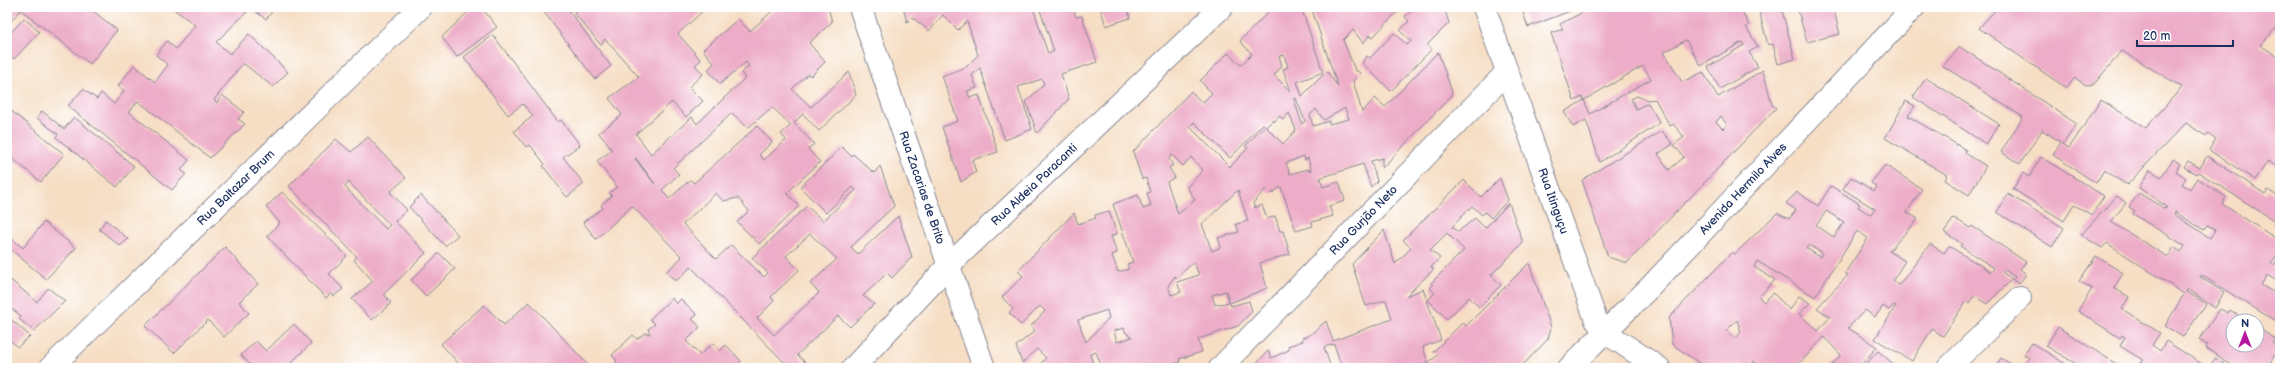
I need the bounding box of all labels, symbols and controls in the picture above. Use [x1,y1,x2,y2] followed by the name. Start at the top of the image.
[2137,22,2233,48] scale bar
[2143,29,2170,44] text: 20 m
[896,129,948,246] street label: Rua Zacarias de Brito
[1696,139,1790,238] street label: Avenida Hermilo Alves
[988,140,1081,229] street label: Rua Aldeia Paracanti
[194,146,278,228] street label: Rua Baltazar Brum
[1535,166,1572,236] street label: Rua Itinguçu
[1326,182,1401,258] street label: Rua Gurjão Neto
[2225,313,2265,353] north arrow
[2241,317,2249,330] text: N

